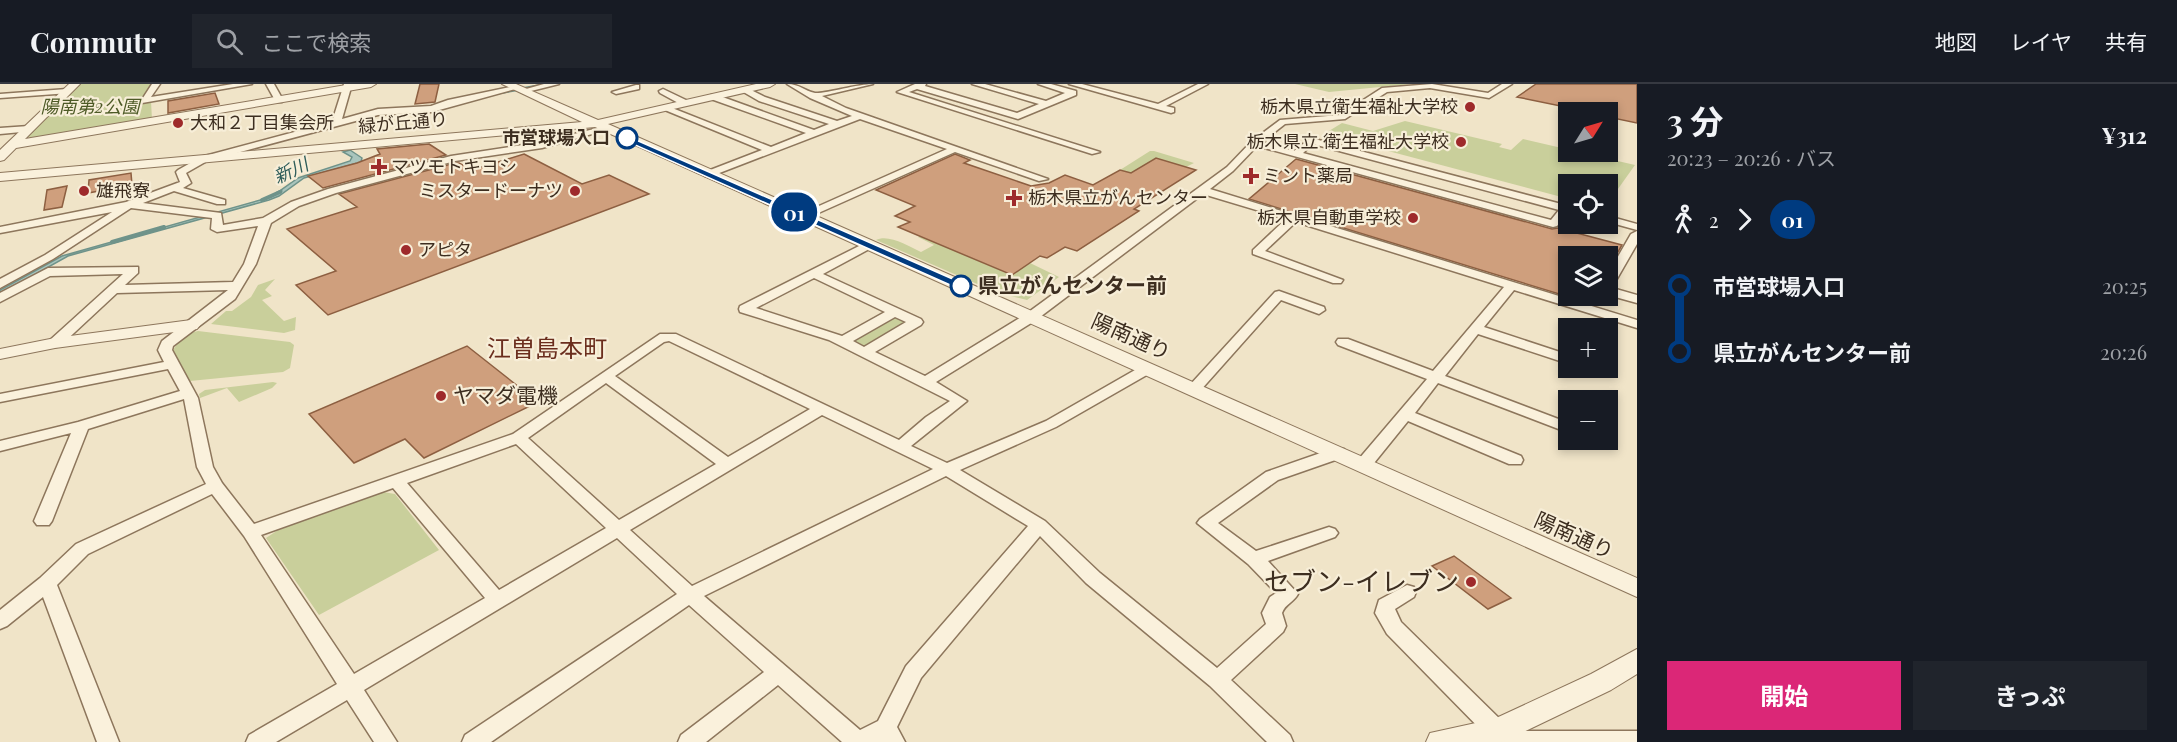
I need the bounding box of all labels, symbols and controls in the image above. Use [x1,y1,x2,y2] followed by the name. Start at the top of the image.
[192,14,612,68] search box
[30,23,156,60] text: Commutr
[213,25,246,58] icon: search
[261,27,371,57] text: ここで検索
[1935,27,1977,55] text: 地図
[2010,27,2072,55] text: レイヤ
[2105,27,2147,55] text: 共有
[40,94,143,118] park label: 陽南第2公園
[1260,94,1458,118] place label: 栃木県立衛生福祉大学校
[1667,98,1724,142] text: 3 分
[1463,100,1477,114] marker: 栃木県立衛生福祉大学校
[1558,102,1618,162] north arrow
[1558,102,1618,450] map controls
[357,106,449,138] street label: 緑が丘通り
[190,110,334,134] place label: 大和２丁目集会所
[171,116,185,130] marker: 大和２丁目集会所
[2101,120,2147,150] text: ¥312
[502,125,610,149] place label: 市営球場入口
[616,127,638,149] marker: 市営球場入口
[1247,129,1449,153] place label: 栃木県立 衛生福祉大学校
[1454,135,1468,149] marker: 栃木県立 衛生福祉大学校
[1667,144,1836,171] text: 20:23 – 20:26 · バス
[269,151,314,189] water label: 新川
[391,154,517,178] place label: マツモトキヨシ
[372,160,386,174] marker: マツモトキヨシ
[1263,163,1353,187] place label: ミント薬局
[1244,169,1258,183] marker: ミント薬局
[1558,174,1618,234] button: locate
[96,178,150,202] place label: 雄飛寮
[419,178,563,202] place label: ミスタードーナツ
[77,184,91,198] marker: 雄飛寮
[568,184,582,198] marker: ミスタードーナツ
[1028,185,1208,209] place label: 栃木県立がんセンター
[1005,189,1023,207] marker: 栃木県立がんセンター
[767,192,821,232] line badge: 01
[783,198,805,226] text: 01
[1667,203,1700,236] icon: walk
[1728,203,1761,236] icon: forward
[1257,205,1401,229] place label: 栃木県自動車学校
[1782,205,1803,233] text: 01
[1709,206,1719,233] text: 2
[1406,211,1420,225] marker: 栃木県自動車学校
[418,237,472,261] place label: アピタ
[399,243,413,257] marker: アピタ
[1558,246,1618,306] button: layers
[978,270,1167,298] place label: 県立がんセンター前
[1713,271,1845,301] text: 市営球場入口
[2102,272,2147,299] text: 20:25
[950,275,972,297] marker: 県立がんセンター前
[1088,305,1176,365] street label: 陽南通り
[1558,318,1618,378] button: +
[487,331,607,363] district label: 江曽島本町
[1713,337,1911,367] text: 県立がんセンター前
[2100,338,2147,365] text: 20:26
[453,380,558,408] place label: ヤマダ電機
[434,389,448,403] marker: ヤマダ電機
[1558,390,1618,450] button: −
[1531,504,1619,564] street label: 陽南通り
[1264,563,1459,598] place label: セブン-イレブン
[1464,575,1478,589] marker: セブン-イレブン
[1667,661,1901,730] button: 開始
[1913,661,2147,730] button: きっぷ

